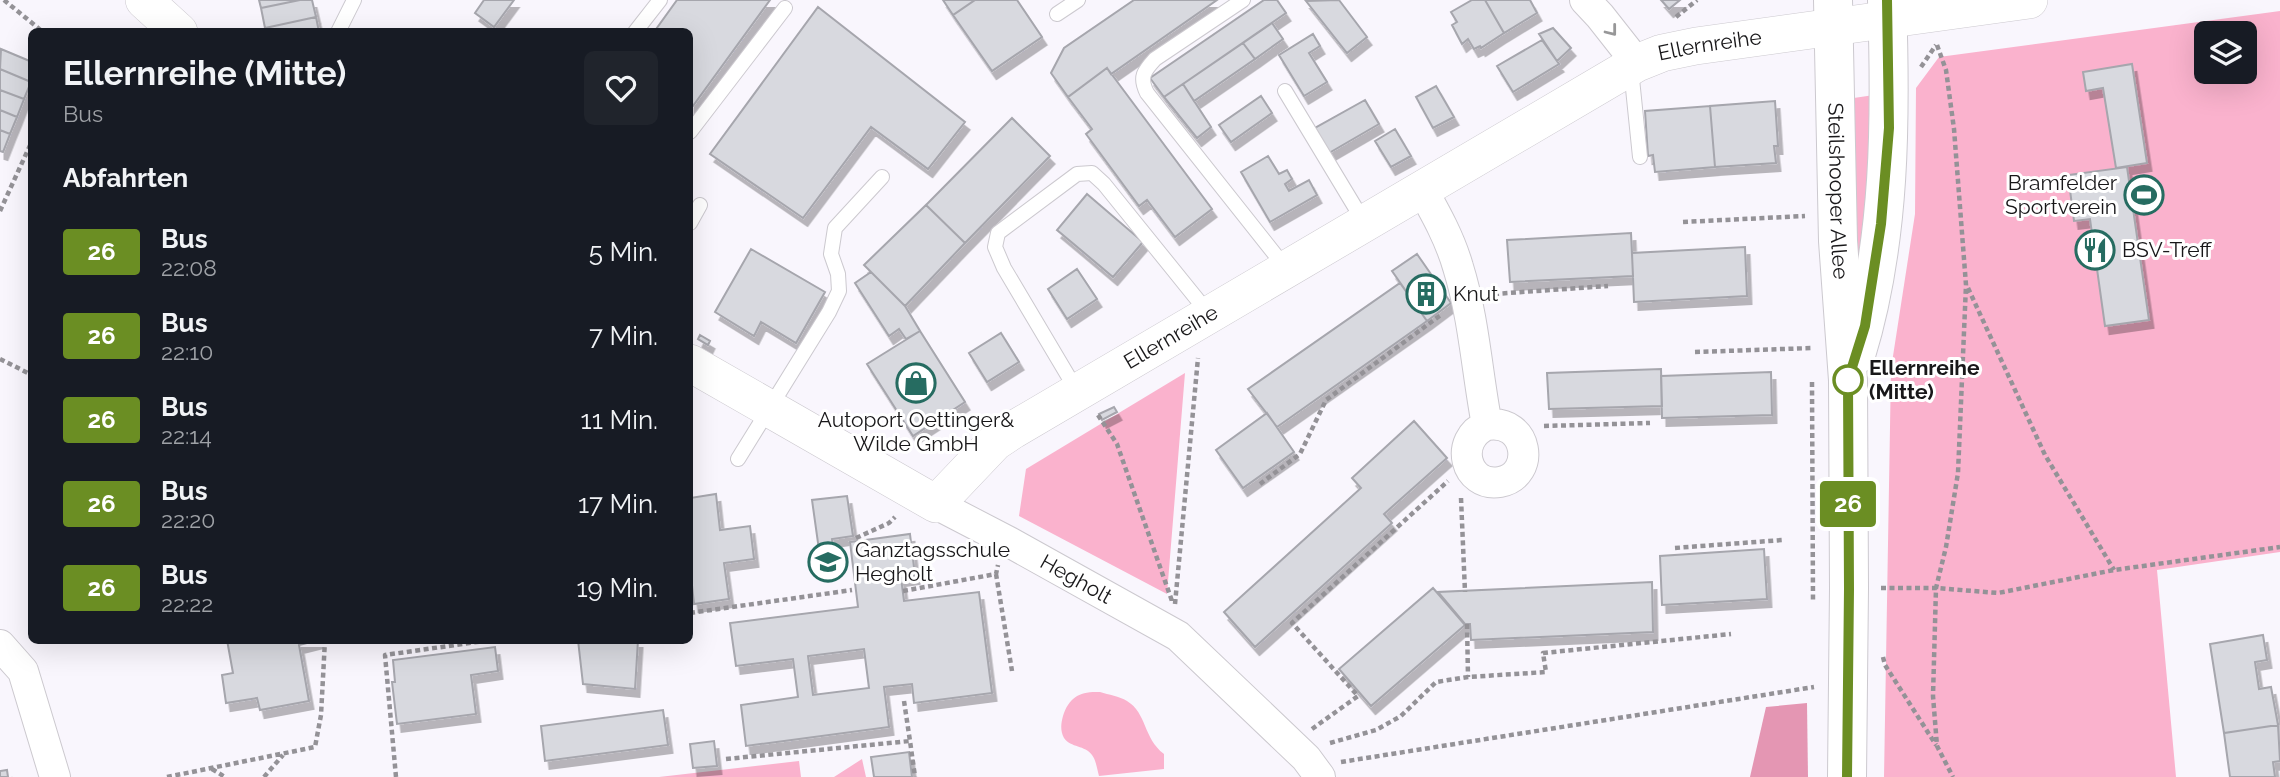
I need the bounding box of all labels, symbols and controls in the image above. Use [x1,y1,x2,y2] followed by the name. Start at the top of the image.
[2194,21,2257,84] map controls
[2194,21,2257,84] button: layers
[1604,23,1617,36] one-way arrow
[1655,24,1763,66] street label: Ellernreihe
[584,51,658,125] button: heart
[63,54,346,93] text: Ellernreihe (Mitte)
[63,100,103,127] text: Bus
[1823,102,1854,280] street label: Steilshooper Allee
[63,163,188,193] text: Abfahrten
[2005,170,2118,219] place label: Bramfelder Sportverein
[2123,174,2165,216] sports icon: Bramfelder Sportverein
[161,224,208,254] text: Bus
[2074,229,2116,271] restaurant icon: BSV-Treff
[87,237,116,266] text: 26
[589,237,658,267] text: 5 Min.
[2122,237,2213,262] place label: BSV-Treff
[161,254,217,281] text: 22:08
[1405,273,1447,315] building icon: Knut
[1453,281,1498,306] place label: Knut
[1119,299,1222,374] street label: Ellernreihe
[161,308,208,338] text: Bus
[87,321,116,350] text: 26
[589,321,658,351] text: 7 Min.
[161,338,213,365] text: 22:10
[1869,355,1980,404] place label: Ellernreihe (Mitte)
[895,362,937,404] shop icon: Autoport Oettinger& Wilde GmbH
[1833,365,1863,395] marker: Ellernreihe (Mitte)
[161,392,208,422] text: Bus
[87,405,116,434] text: 26
[581,405,658,435] text: 11 Min.
[818,407,1014,456] place label: Autoport Oettinger& Wilde GmbH
[161,422,212,449] text: 22:14
[161,476,208,506] text: Bus
[1816,481,1880,527] line badge: 26
[87,489,116,518] text: 26
[578,489,658,519] text: 17 Min.
[1834,489,1862,518] text: 26
[161,506,215,533] text: 22:20
[855,537,1010,586] place label: Ganztagsschule Hegholt
[807,541,849,583] school or university icon: Ganztagsschule Hegholt
[1036,549,1117,609] street label: Hegholt
[161,560,208,590] text: Bus
[87,573,116,602] text: 26
[576,573,658,603] text: 19 Min.
[161,590,213,617] text: 22:22

